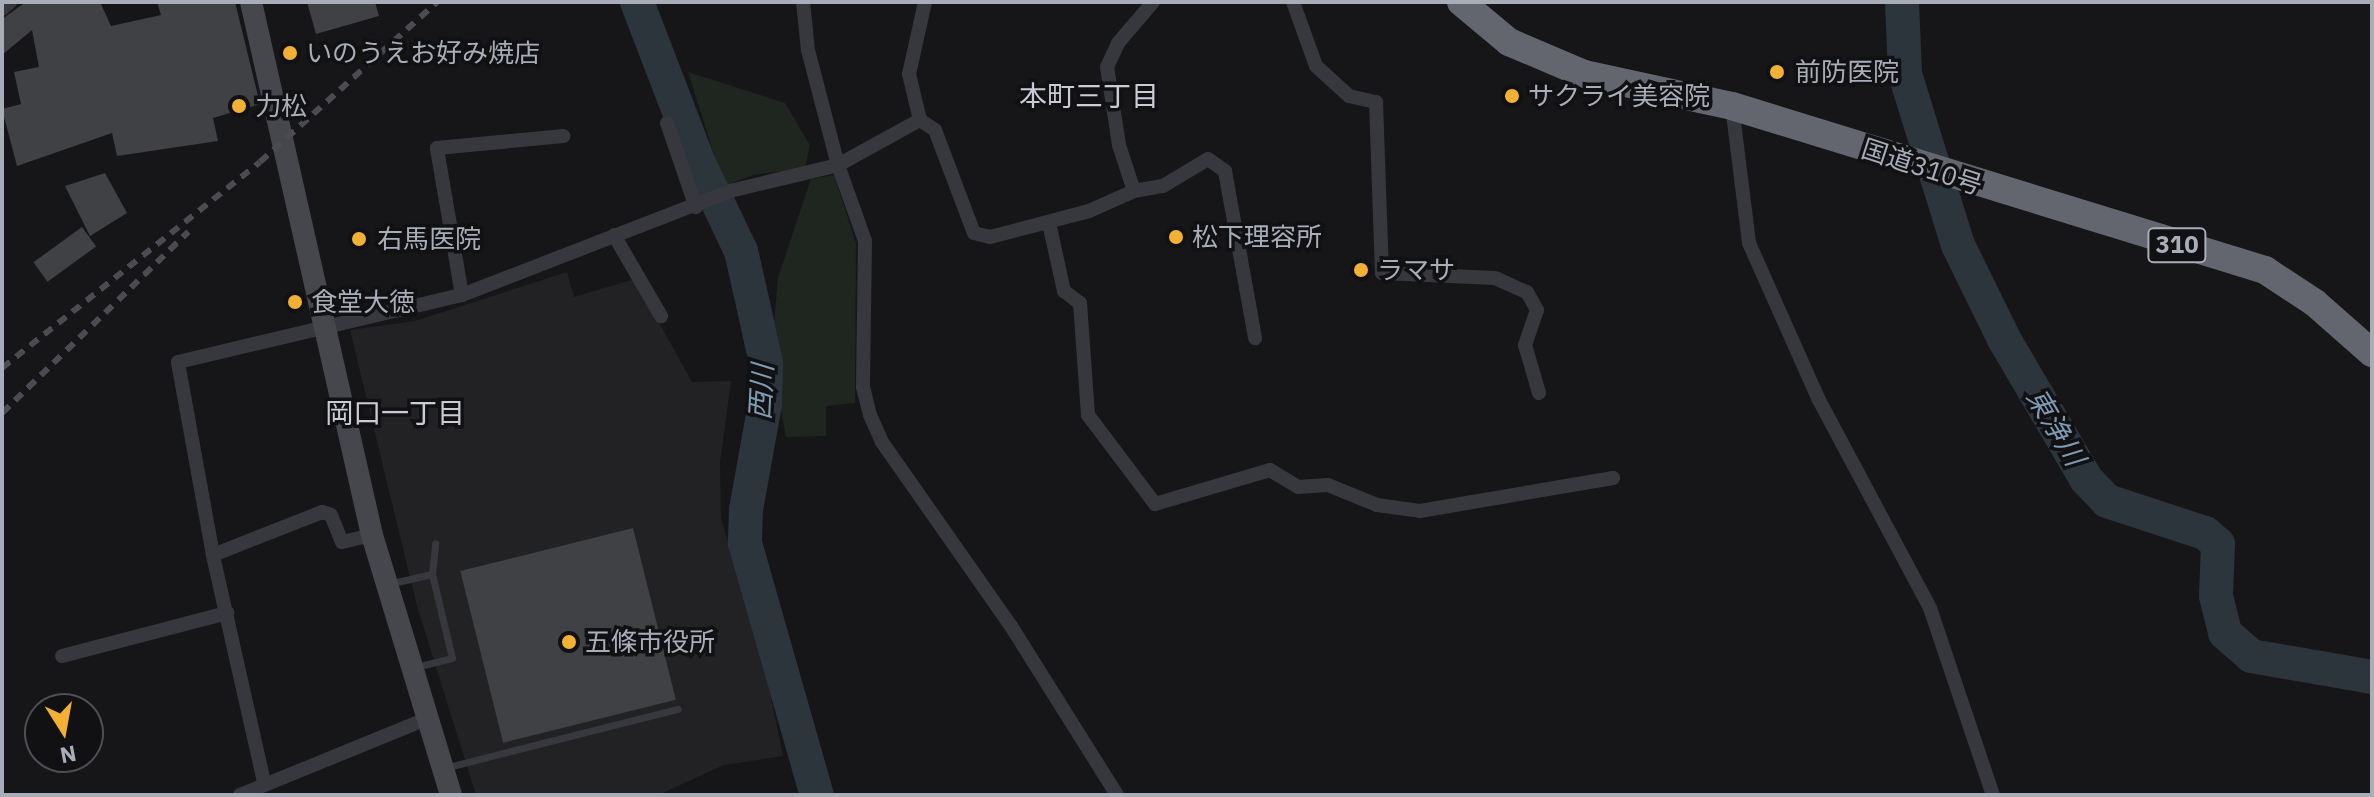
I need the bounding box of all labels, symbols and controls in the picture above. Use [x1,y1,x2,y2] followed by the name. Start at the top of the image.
[306,37,540,69] place label: いのうえお好み焼店
[281,44,299,62] marker: いのうえお好み焼店
[1795,56,1899,88] place label: 前防医院
[1766,61,1788,83] marker: 前防医院
[1019,79,1159,113] district label: 本町三丁目
[1528,80,1710,112] place label: サクライ美容院
[1503,87,1521,105] marker: サクライ美容院
[255,90,307,122] place label: 力松
[230,97,248,115] marker: 力松
[1858,133,1986,201] street label: 国道310号
[1192,221,1322,253] place label: 松下理容所
[377,223,481,255] place label: 右馬医院
[2147,225,2207,265] road number: 310
[348,228,370,250] marker: 右馬医院
[1167,228,1185,246] marker: 松下理容所
[1377,254,1455,286] place label: ラマサ
[1352,261,1370,279] marker: ラマサ
[311,286,415,318] place label: 食堂大徳
[286,293,304,311] marker: 食堂大徳
[743,363,779,421] water label: 西川
[2020,382,2092,472] water label: 東浄川
[325,396,465,430] district label: 岡口一丁目
[585,626,715,658] place label: 五條市役所
[560,633,578,651] marker: 五條市役所
[24,693,104,773] north arrow
[58,739,79,771] text: N

